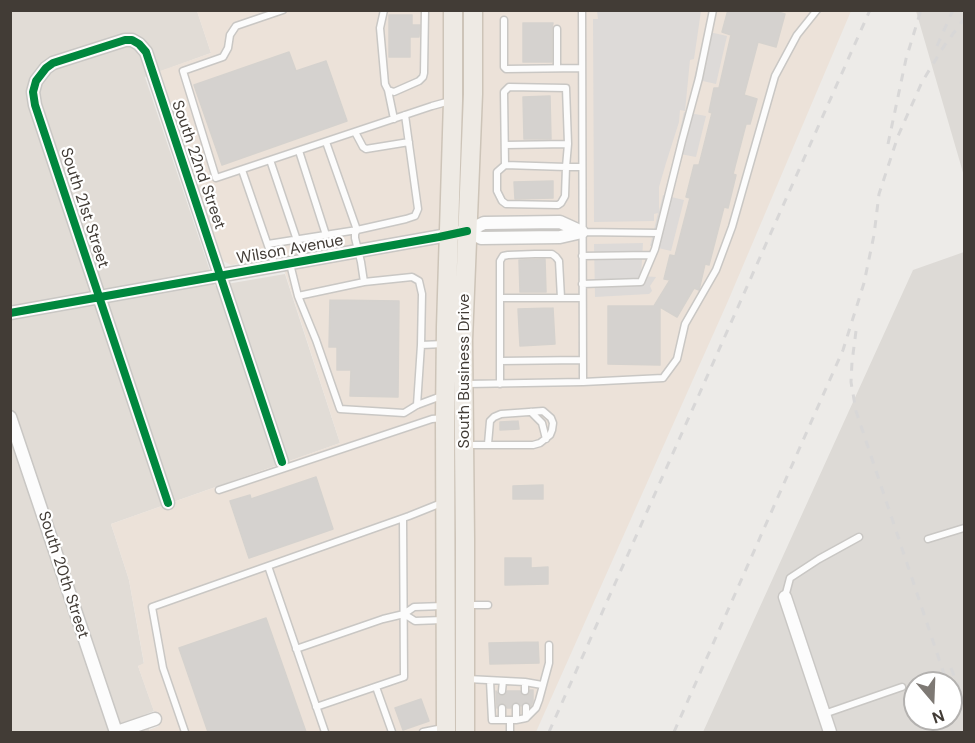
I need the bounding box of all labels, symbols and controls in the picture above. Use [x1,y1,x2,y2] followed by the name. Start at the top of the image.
[167,98,229,232] street label: South 22nd Street
[55,145,113,271] street label: South 21st Street
[235,231,345,269] street label: Wilson Avenue
[455,294,475,448] street label: South Business Drive
[33,509,93,641] street label: South 20th Street
[903,671,963,731] north arrow
[929,705,947,728] text: N

